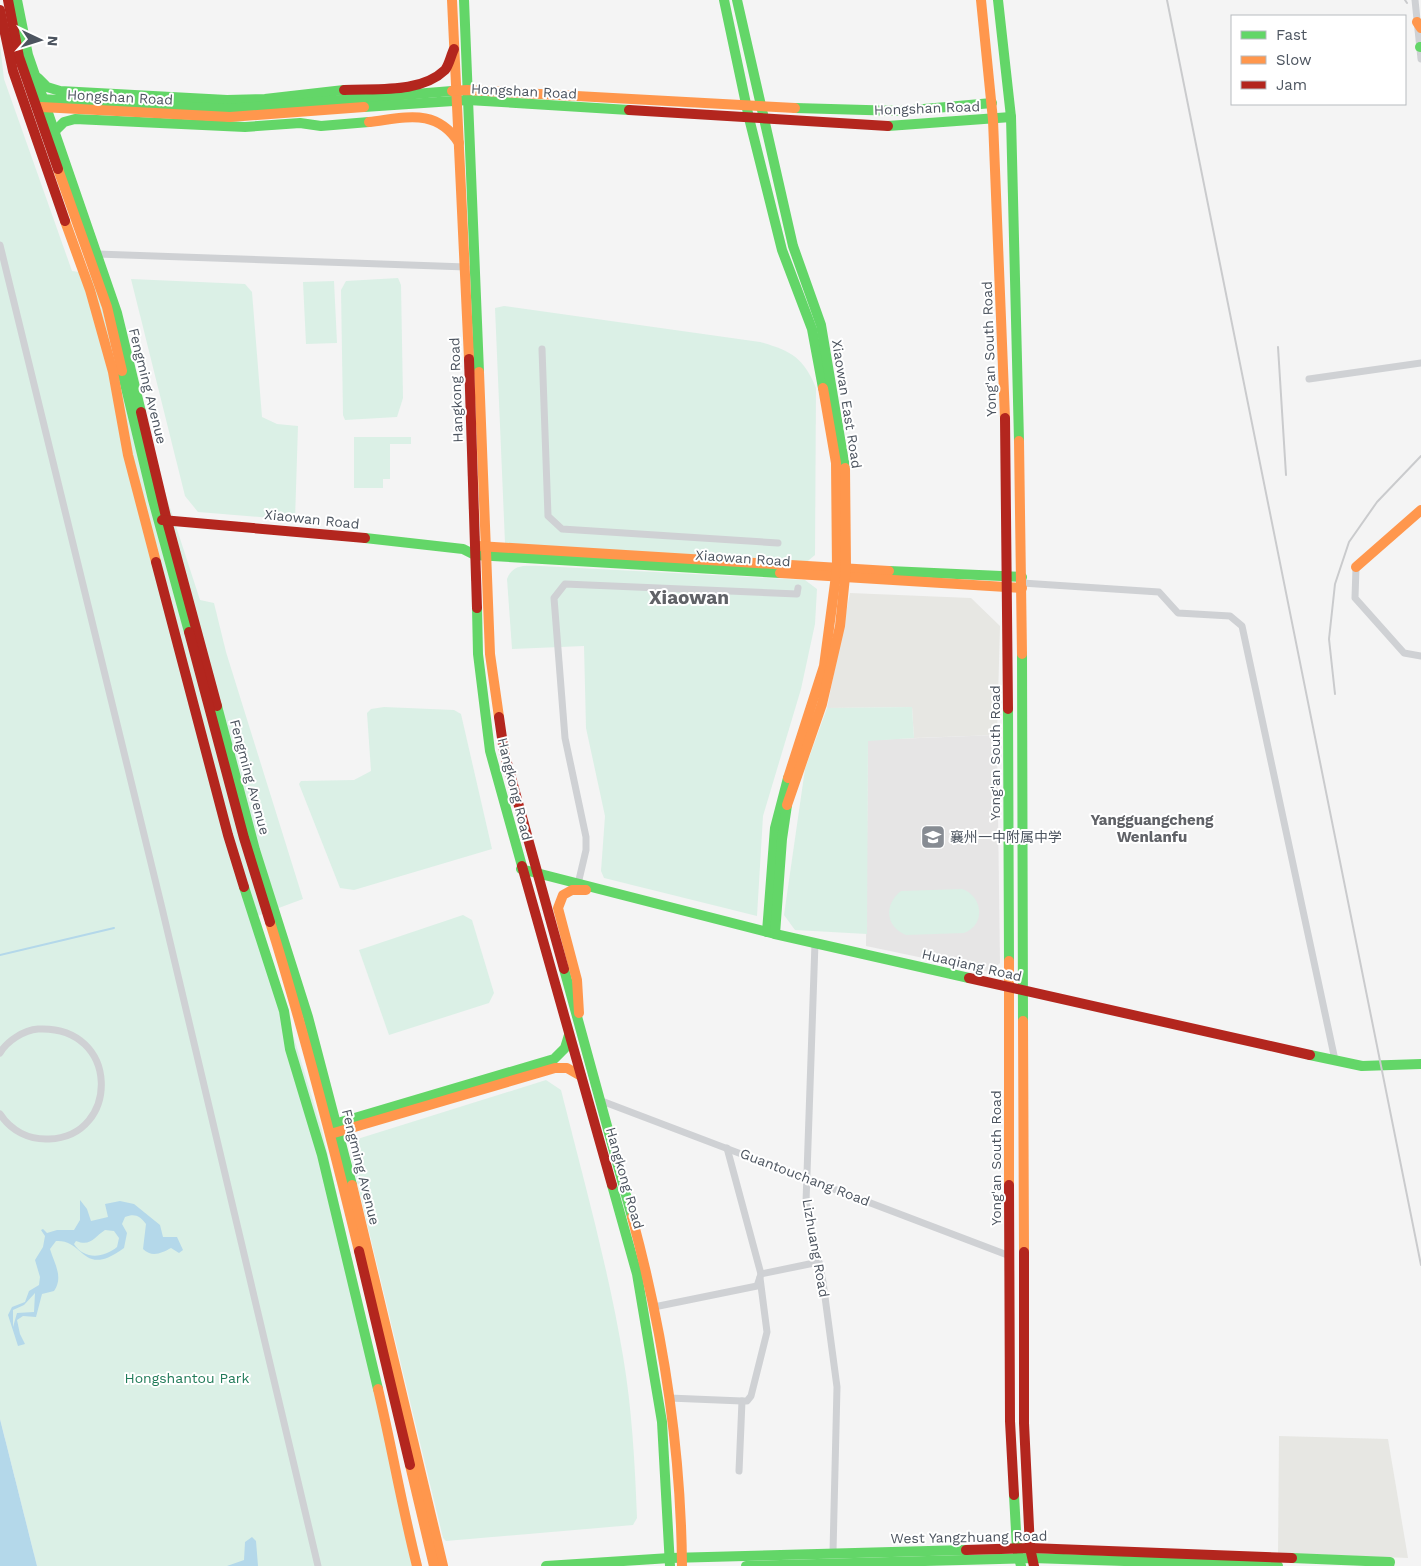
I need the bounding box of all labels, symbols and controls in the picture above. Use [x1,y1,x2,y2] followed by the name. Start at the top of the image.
[15,15,65,65] north arrow
[1231,15,1406,105] legend
[1276,26,1308,44] text: Fast
[45,35,61,47] text: N
[1276,51,1312,69] text: Slow
[1276,76,1307,94] text: Jam
[471,80,577,102] street label: Hongshan Road
[67,86,173,108] street label: Hongshan Road
[874,98,980,118] street label: Hongshan Road
[979,281,999,417] street label: Yong'an South Road
[126,326,170,446] street label: Fengming Avenue
[446,337,466,443] street label: Hangkong Road
[829,338,865,470] street label: Xiaowan East Road
[264,506,360,532] street label: Xiaowan Road
[695,547,791,569] street label: Xiaowan Road
[649,586,729,609] district label: Xiaowan
[987,685,1003,821] street label: Yong'an South Road
[227,718,273,836] street label: Fengming Avenue
[494,736,536,842] street label: Hangkong Road
[1090,811,1214,846] district label: Yangguangcheng Wenlanfu
[920,824,946,850] school or university icon: 襄州一中附属中学
[950,829,1062,845] place label: 襄州一中附属中学
[920,946,1024,984] street label: Huaqiang Road
[988,1090,1004,1226] street label: Yong'an South Road
[339,1107,383,1227] street label: Fengming Avenue
[603,1125,647,1231] street label: Hangkong Road
[738,1145,872,1209] street label: Guantouchang Road
[799,1197,833,1299] street label: Lizhuang Road
[124,1370,250,1386] park label: Hongshantou Park
[890,1528,1048,1546] street label: West Yangzhuang Road

